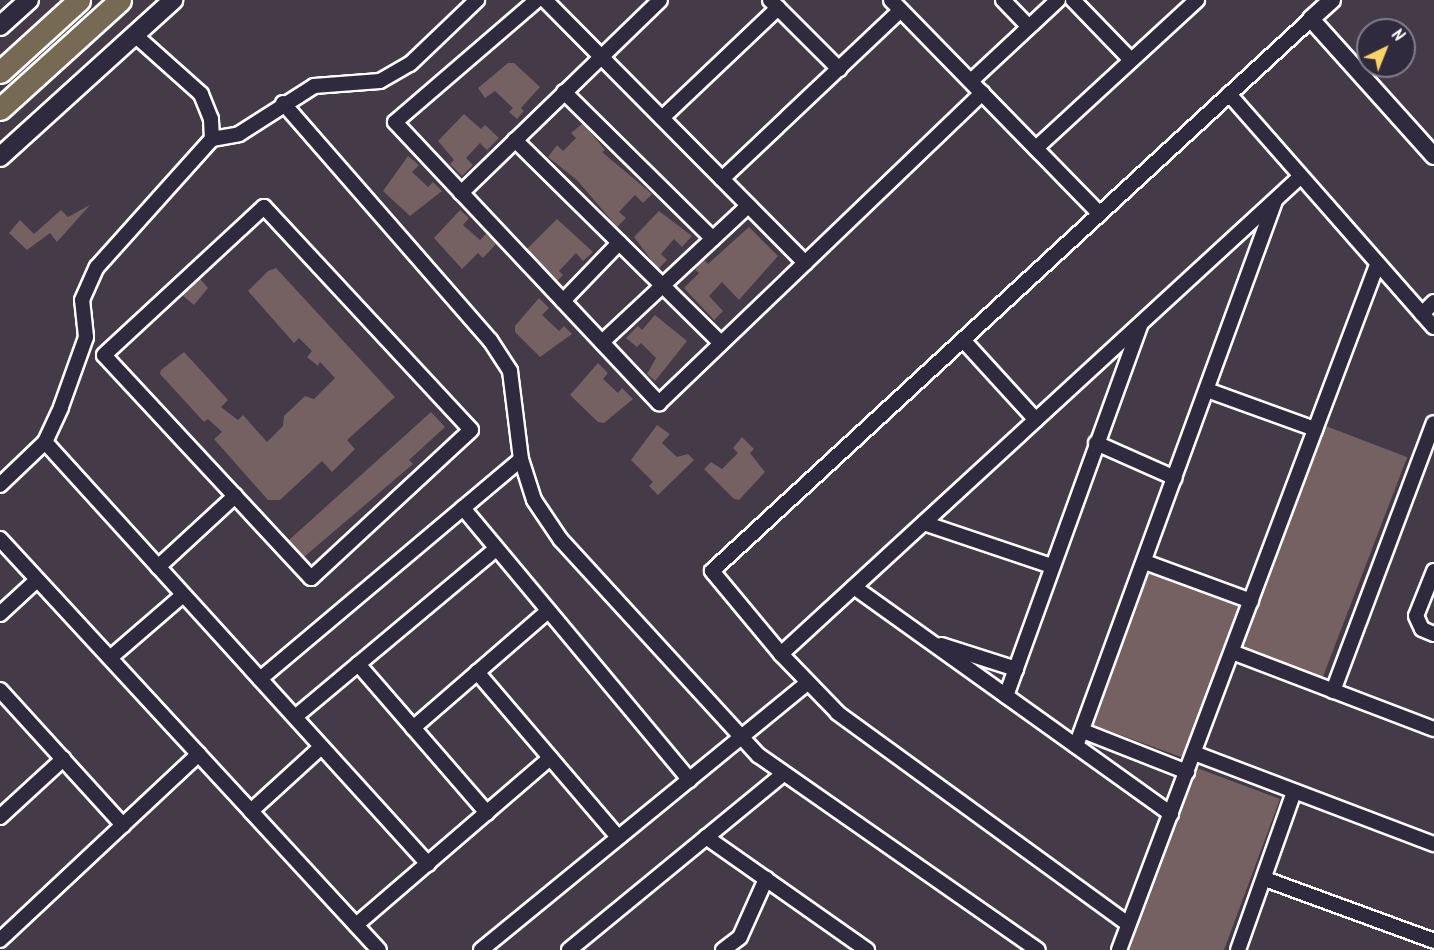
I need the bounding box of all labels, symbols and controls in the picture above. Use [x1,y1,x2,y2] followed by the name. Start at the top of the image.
[1356,18,1416,78] north arrow
[1385,23,1409,49] text: N

